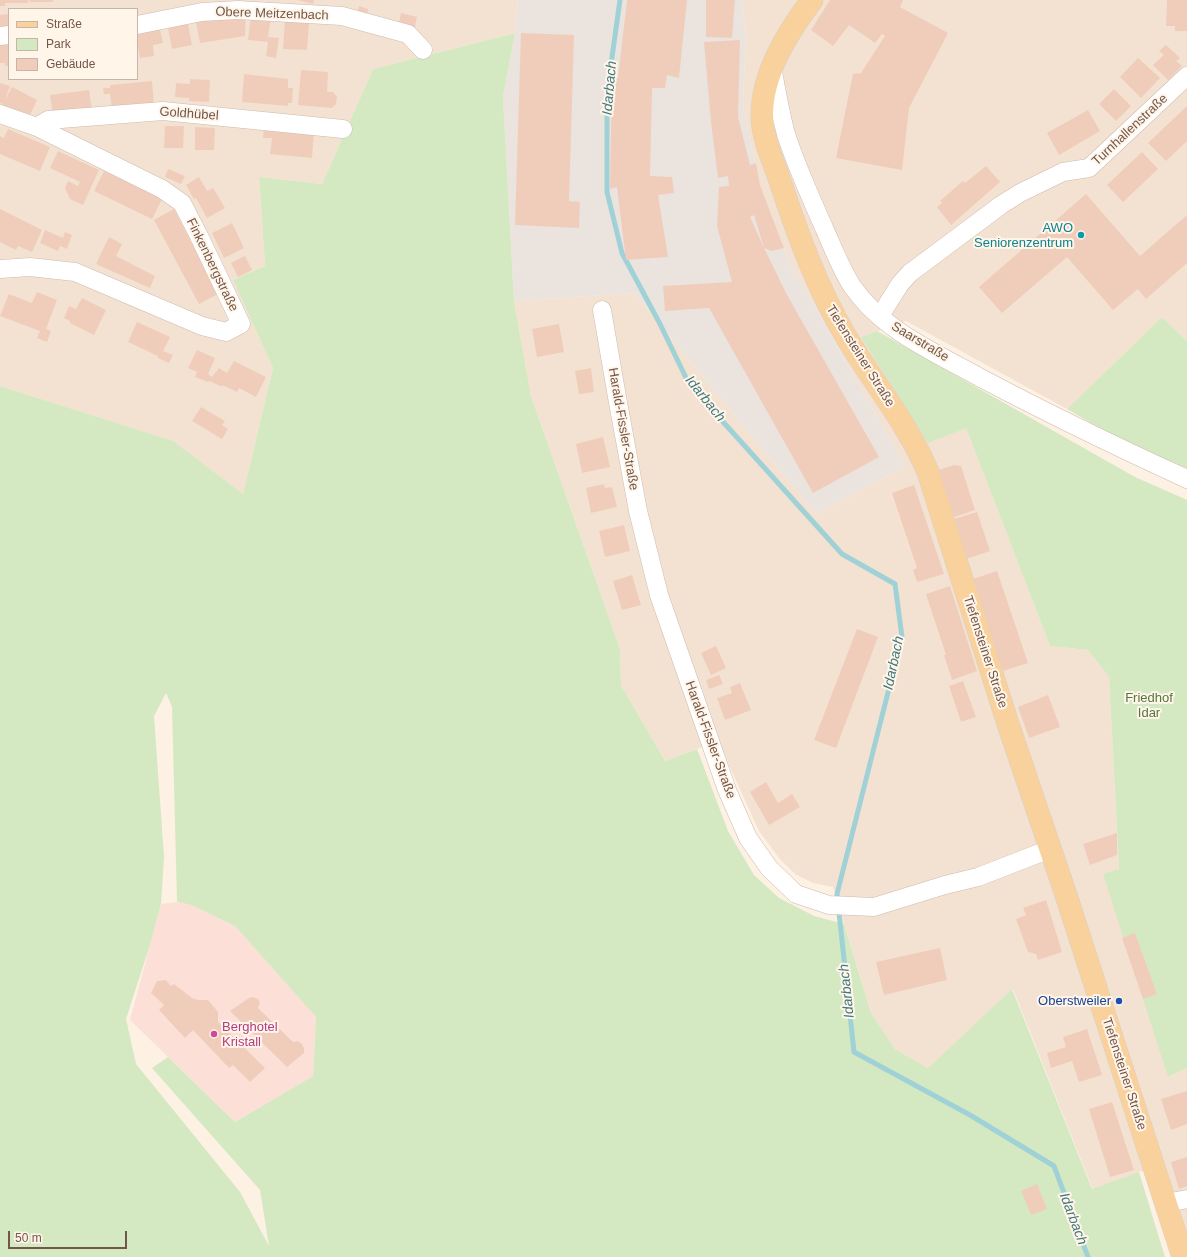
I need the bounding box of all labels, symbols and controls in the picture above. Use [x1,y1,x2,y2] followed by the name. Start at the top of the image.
[215,4,329,24] street label: Obere Meitzenbach
[8,8,138,80] legend
[46,17,82,31] text: Straße
[46,37,71,51] text: Park
[46,57,95,71] text: Gebäude
[599,60,621,116] water label: Idarbach
[1089,91,1171,169] street label: Turnhallenstraße
[159,104,219,124] street label: Goldhübel
[183,216,241,314] street label: Finkenbergstraße
[974,220,1073,251] place label: AWO Seniorenzentrum
[1076,230,1086,240] marker: AWO Seniorenzentrum
[822,302,898,410] street label: Tiefensteiner Straße
[888,319,952,365] street label: Saarstraße
[605,366,641,492] street label: Harald-Fissler-Straße
[681,373,729,425] water label: Idarbach
[959,594,1011,710] street label: Tiefensteiner Straße
[880,635,908,691] water label: Idarbach
[681,679,739,801] street label: Harald-Fissler-Straße
[1125,690,1173,721] park label: Friedhof Idar
[836,963,858,1019] water label: Idarbach
[1038,993,1111,1009] place label: Oberstweiler
[1114,996,1124,1006] marker: Oberstweiler
[1098,1016,1150,1132] street label: Tiefensteiner Straße
[222,1019,278,1050] place label: Berghotel Kristall
[209,1029,219,1039] marker: Berghotel Kristall
[1055,1191,1091,1247] water label: Idarbach
[10,1223,129,1249] scale bar
[15,1231,42,1245] text: 50 m

